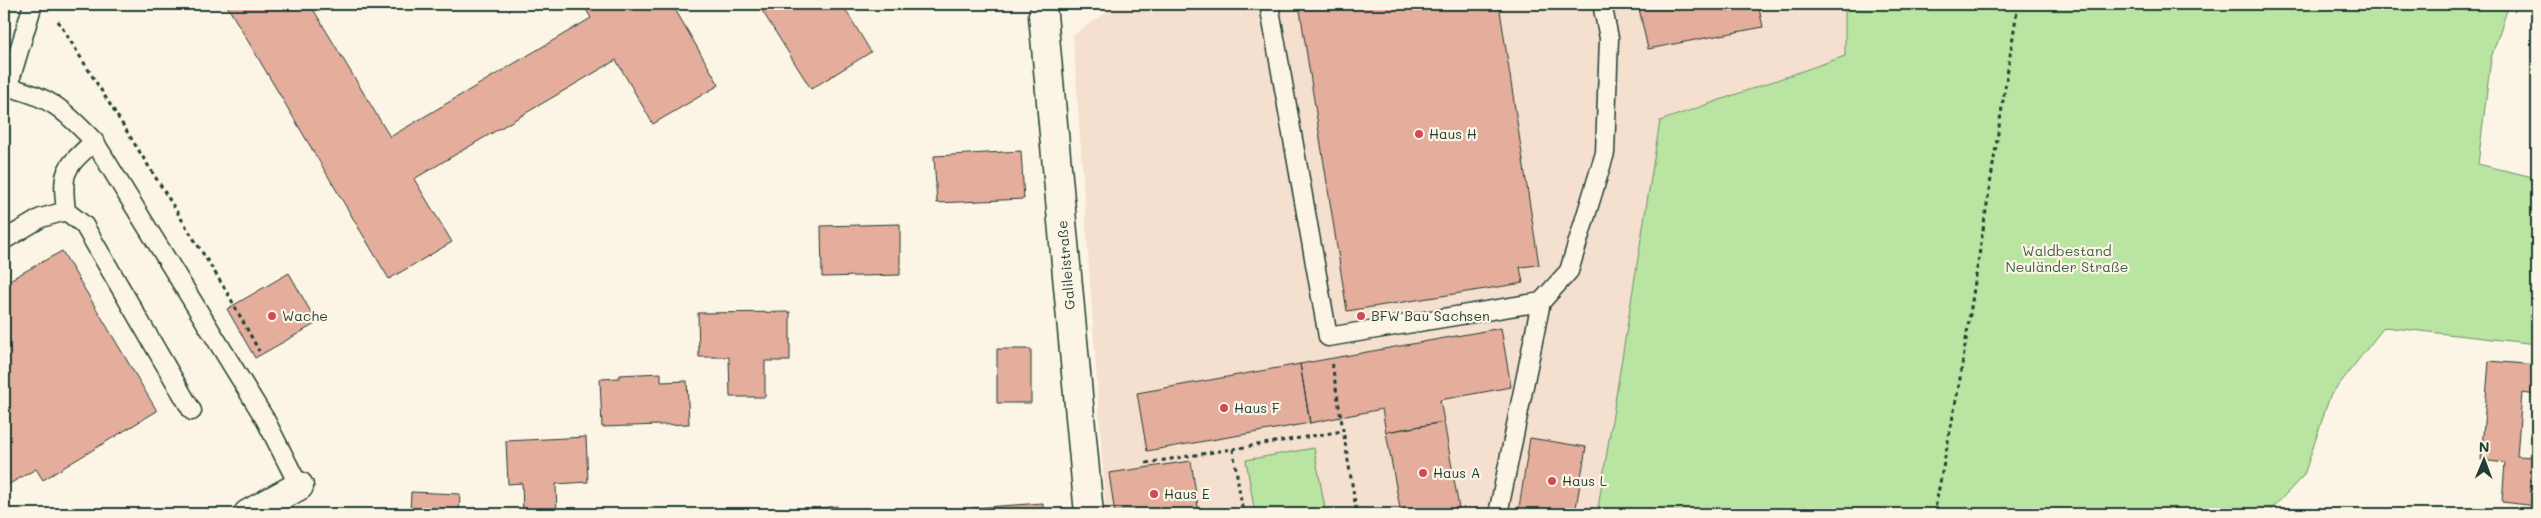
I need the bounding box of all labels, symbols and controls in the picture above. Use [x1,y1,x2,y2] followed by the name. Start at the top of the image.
[1429,124,1477,143] place label: Haus H
[1413,128,1425,140] marker: Haus H
[1052,220,1079,311] street label: Galileistraße
[2005,241,2129,276] park label: Waldbestand Neuländer Straße
[282,306,328,325] place label: Wache
[1371,306,1490,325] place label: BFW Bau Sachsen
[266,310,278,322] marker: Wache
[1355,310,1367,322] marker: BFW Bau Sachsen
[1234,398,1280,417] place label: Haus F
[1218,402,1230,414] marker: Haus F
[2458,436,2508,486] north arrow
[2479,437,2490,456] text: N
[1433,463,1480,482] place label: Haus A
[1417,467,1429,479] marker: Haus A
[1562,471,1608,490] place label: Haus L
[1546,475,1558,487] marker: Haus L
[1164,484,1210,503] place label: Haus E
[1148,488,1160,500] marker: Haus E

